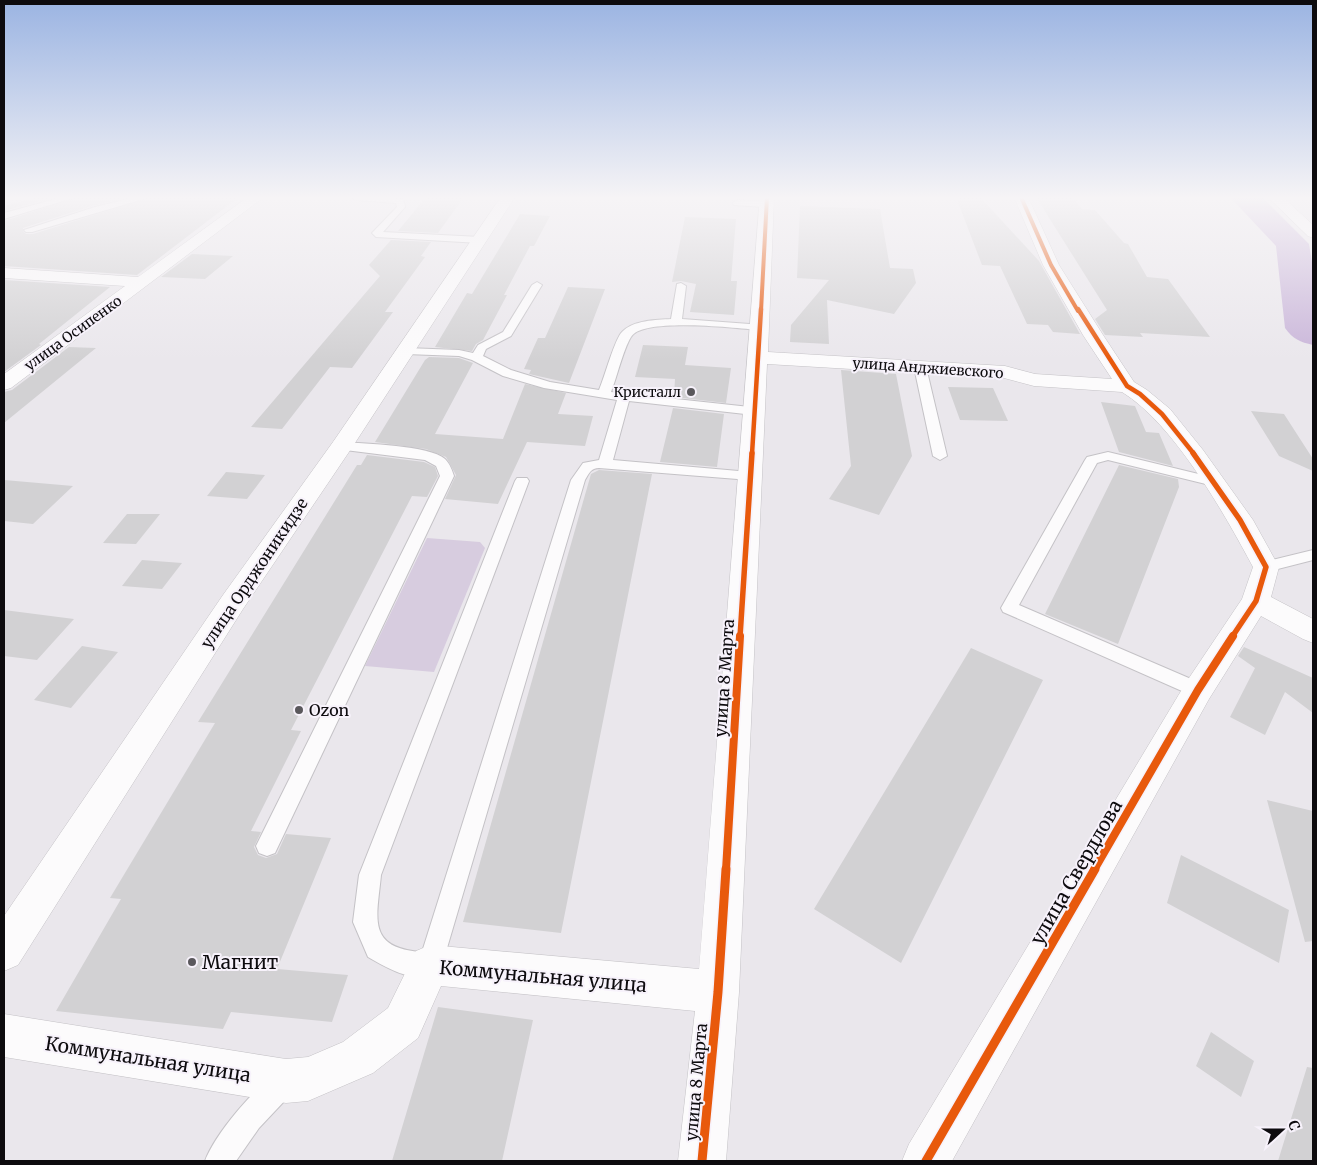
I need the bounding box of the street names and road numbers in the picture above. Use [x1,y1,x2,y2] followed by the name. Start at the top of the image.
[21,292,125,374] street label: улица Осипенко
[852,354,1004,382] street label: улица Анджиевского
[196,494,312,652] street label: улица Орджоникидзе
[710,618,738,738] street label: улица 8 Марта
[1025,795,1127,949] street label: улица Свердлова
[438,955,648,997] street label: Коммунальная улица
[681,1022,711,1142] street label: улица 8 Марта
[43,1031,253,1087] street label: Коммунальная улица

